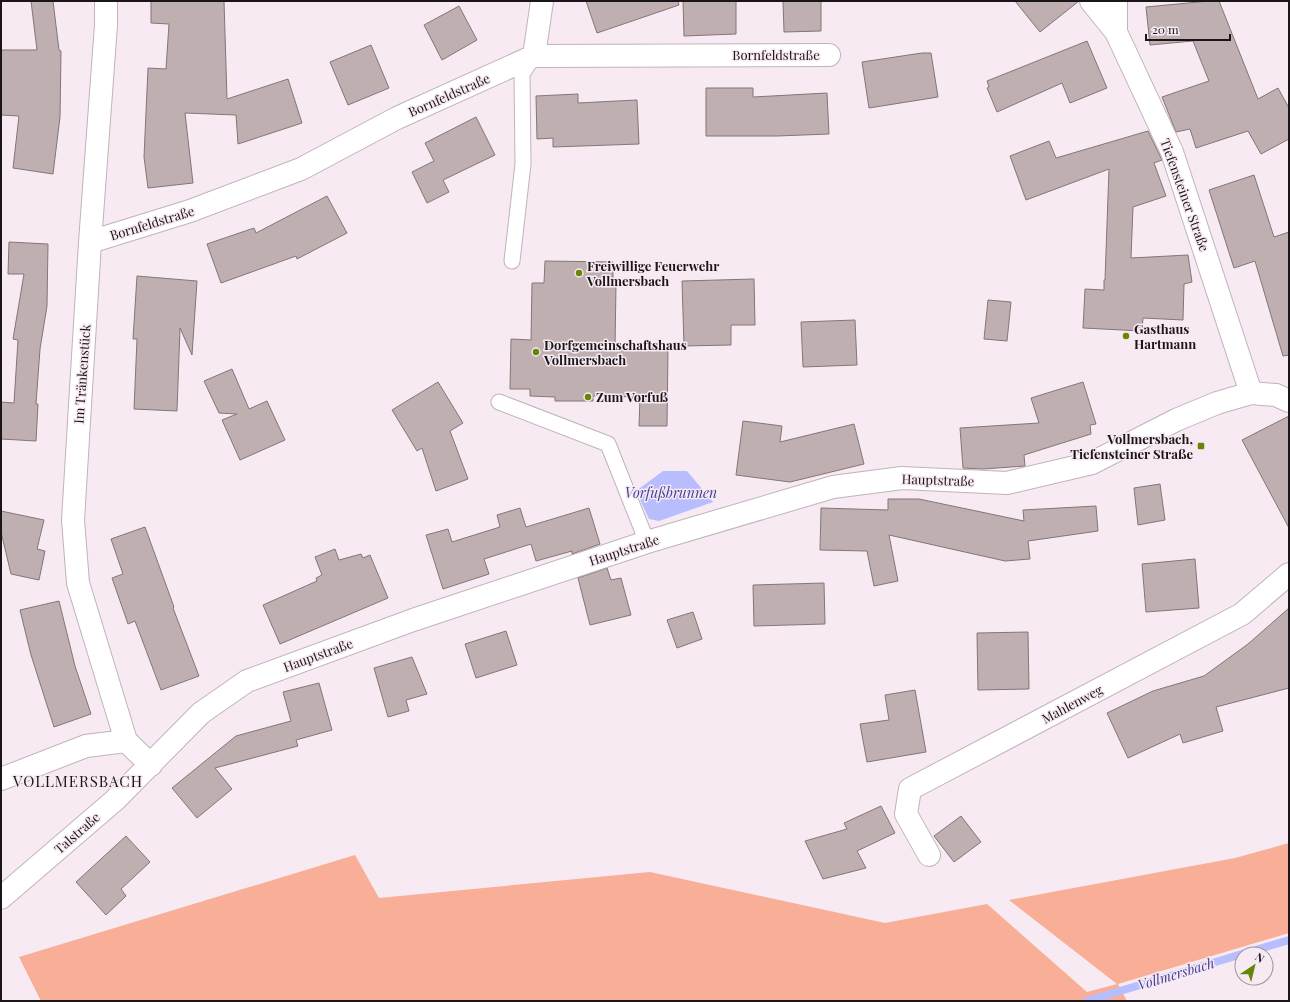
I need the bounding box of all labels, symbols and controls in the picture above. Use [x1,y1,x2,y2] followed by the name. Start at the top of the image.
[1146,16,1230,42] scale bar
[1152,21,1179,37] text: 20 m
[732,46,820,63] street label: Bornfeldstraße
[405,69,493,120] street label: Bornfeldstraße
[1157,136,1214,254] street label: Tiefensteiner Straße
[108,201,197,243] street label: Bornfeldstraße
[586,257,719,289] place label: Freiwillige Feuerwehr Vollmersbach
[574,268,584,278] marker: Freiwillige Feuerwehr Vollmersbach
[1134,320,1196,352] place label: Gasthaus Hartmann
[70,323,94,424] street label: Im Tränkenstück
[1121,331,1131,341] marker: Gasthaus Hartmann
[543,336,687,368] place label: Dorfgemeinschaftshaus Vollmersbach
[531,347,541,357] marker: Dorfgemeinschaftshaus Vollmersbach
[596,388,669,405] place label: Zum Vorfuß
[583,392,593,402] marker: Zum Vorfuß
[1070,430,1193,462] place label: Vollmersbach, Tiefensteiner Straße
[1196,441,1206,451] marker: Vollmersbach, Tiefensteiner Straße
[901,470,975,489] street label: Hauptstraße
[625,483,717,502] water label: Vorfußbrunnen
[587,530,661,569] street label: Hauptstraße
[281,634,355,675] street label: Hauptstraße
[1038,680,1105,727] street label: Mahlenweg
[12,771,143,791] district label: VOLLMERSBACH
[50,808,103,857] street label: Talstraße
[1234,946,1274,986] north arrow
[1252,949,1268,966] text: N
[1135,953,1217,994] water label: Vollmersbach

